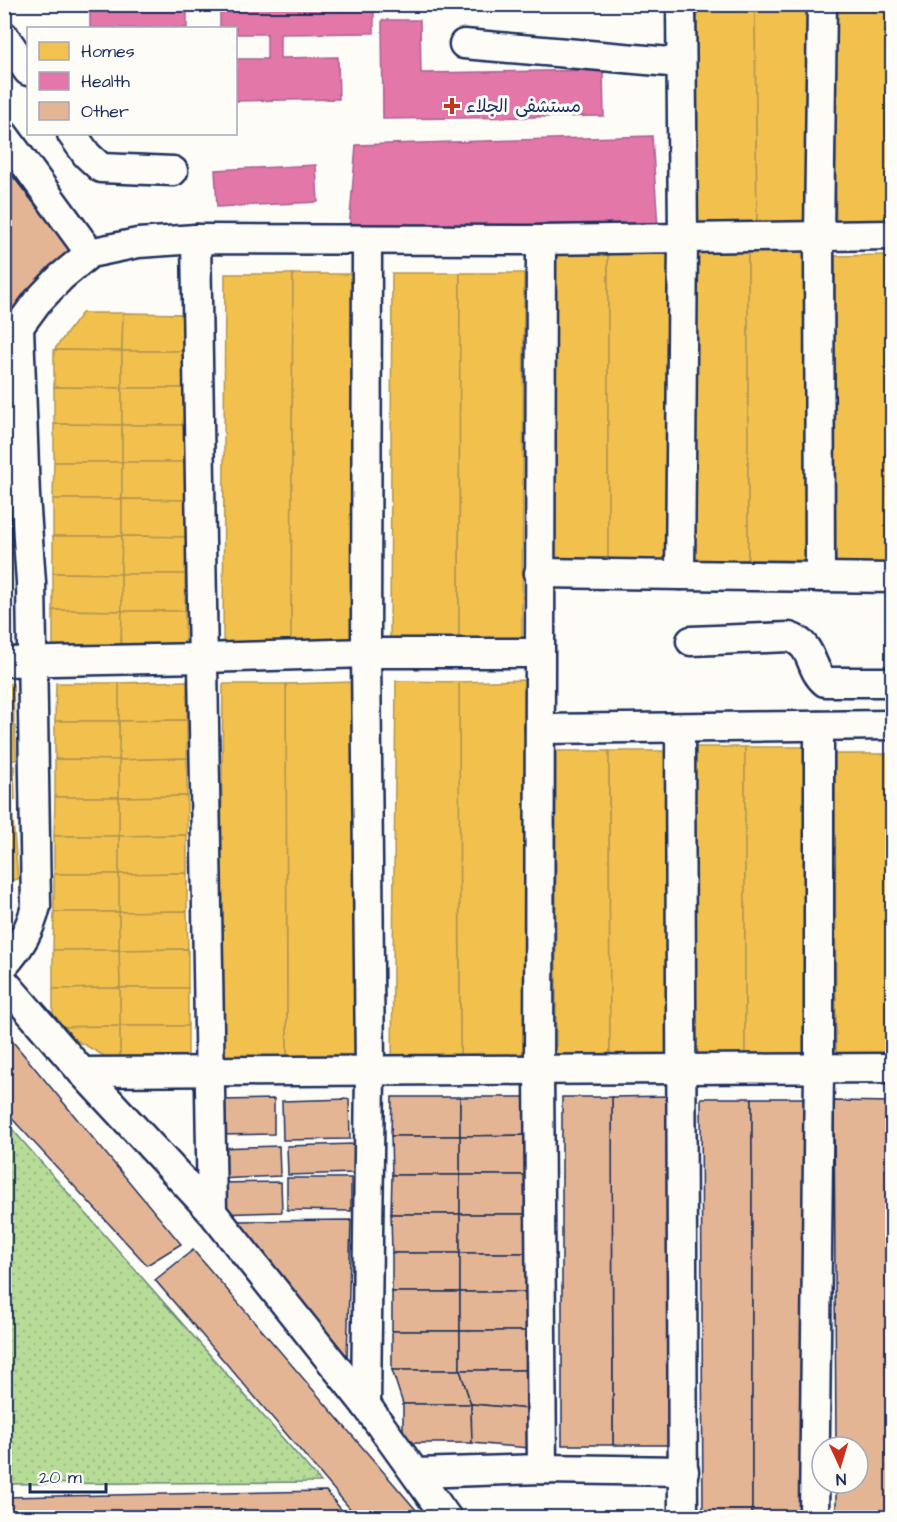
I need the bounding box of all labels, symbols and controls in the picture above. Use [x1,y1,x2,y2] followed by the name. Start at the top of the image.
[27,27,237,135] legend
[81,39,135,64] text: Homes
[81,69,130,94] text: Health
[466,94,581,119] place label: مستشفى الجلاء
[443,97,461,115] marker: مستشفى الجلاء
[81,99,129,124] text: Other
[810,1435,870,1495] north arrow
[30,1456,106,1494] scale bar
[39,1465,82,1490] text: 20 m
[835,1468,847,1490] text: N

